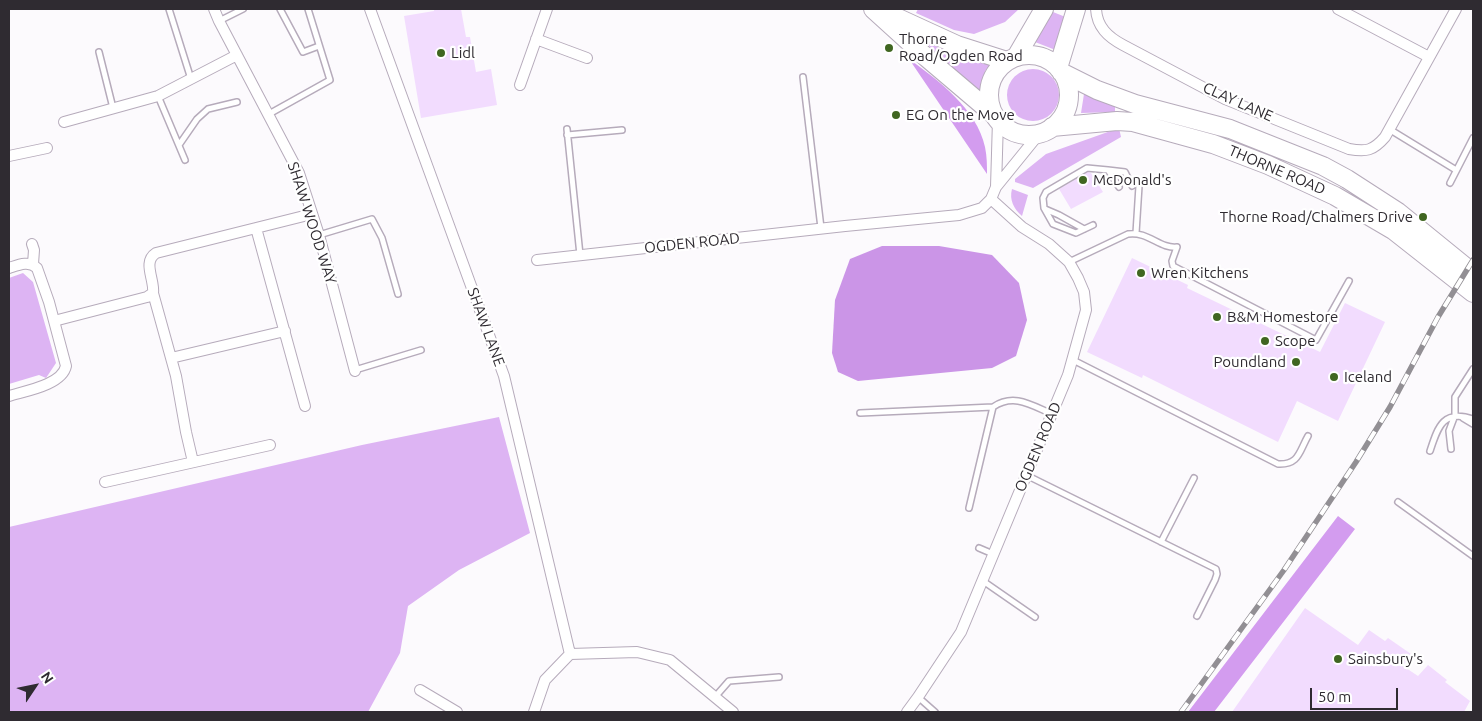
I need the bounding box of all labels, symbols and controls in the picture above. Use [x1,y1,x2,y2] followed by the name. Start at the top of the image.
[899,30,1023,65] place label: Thorne Road/Ogden Road
[883,42,895,54] marker: Thorne Road/Ogden Road
[451,44,475,62] place label: Lidl
[435,47,447,59] marker: Lidl
[1200,79,1276,125] street label: CLAY LANE
[906,106,1015,124] place label: EG On the Move
[890,109,902,121] marker: EG On the Move
[1226,141,1328,199] street label: THORNE ROAD
[284,160,340,286] street label: SHAW WOOD WAY
[1093,171,1171,189] place label: McDonald's
[1077,174,1089,186] marker: McDonald's
[1220,208,1413,226] place label: Thorne Road/Chalmers Drive
[1417,211,1429,223] marker: Thorne Road/Chalmers Drive
[643,229,741,257] street label: OGDEN ROAD
[1151,264,1248,282] place label: Wren Kitchens
[1135,267,1147,279] marker: Wren Kitchens
[463,285,509,369] street label: SHAW LANE
[1227,308,1338,326] place label: B&M Homestore
[1211,311,1223,323] marker: B&M Homestore
[1275,332,1316,350] place label: Scope
[1259,335,1271,347] marker: Scope
[1214,353,1286,371] place label: Poundland
[1290,356,1302,368] marker: Poundland
[1344,368,1392,386] place label: Iceland
[1328,371,1340,383] marker: Iceland
[1011,399,1065,495] street label: OGDEN ROAD
[1348,650,1423,668] place label: Sainsbury's
[1332,653,1344,665] marker: Sainsbury's
[10,661,60,711] north arrow
[38,669,57,686] text: N
[1312,678,1400,710] scale bar
[1318,688,1351,705] text: 50 m

